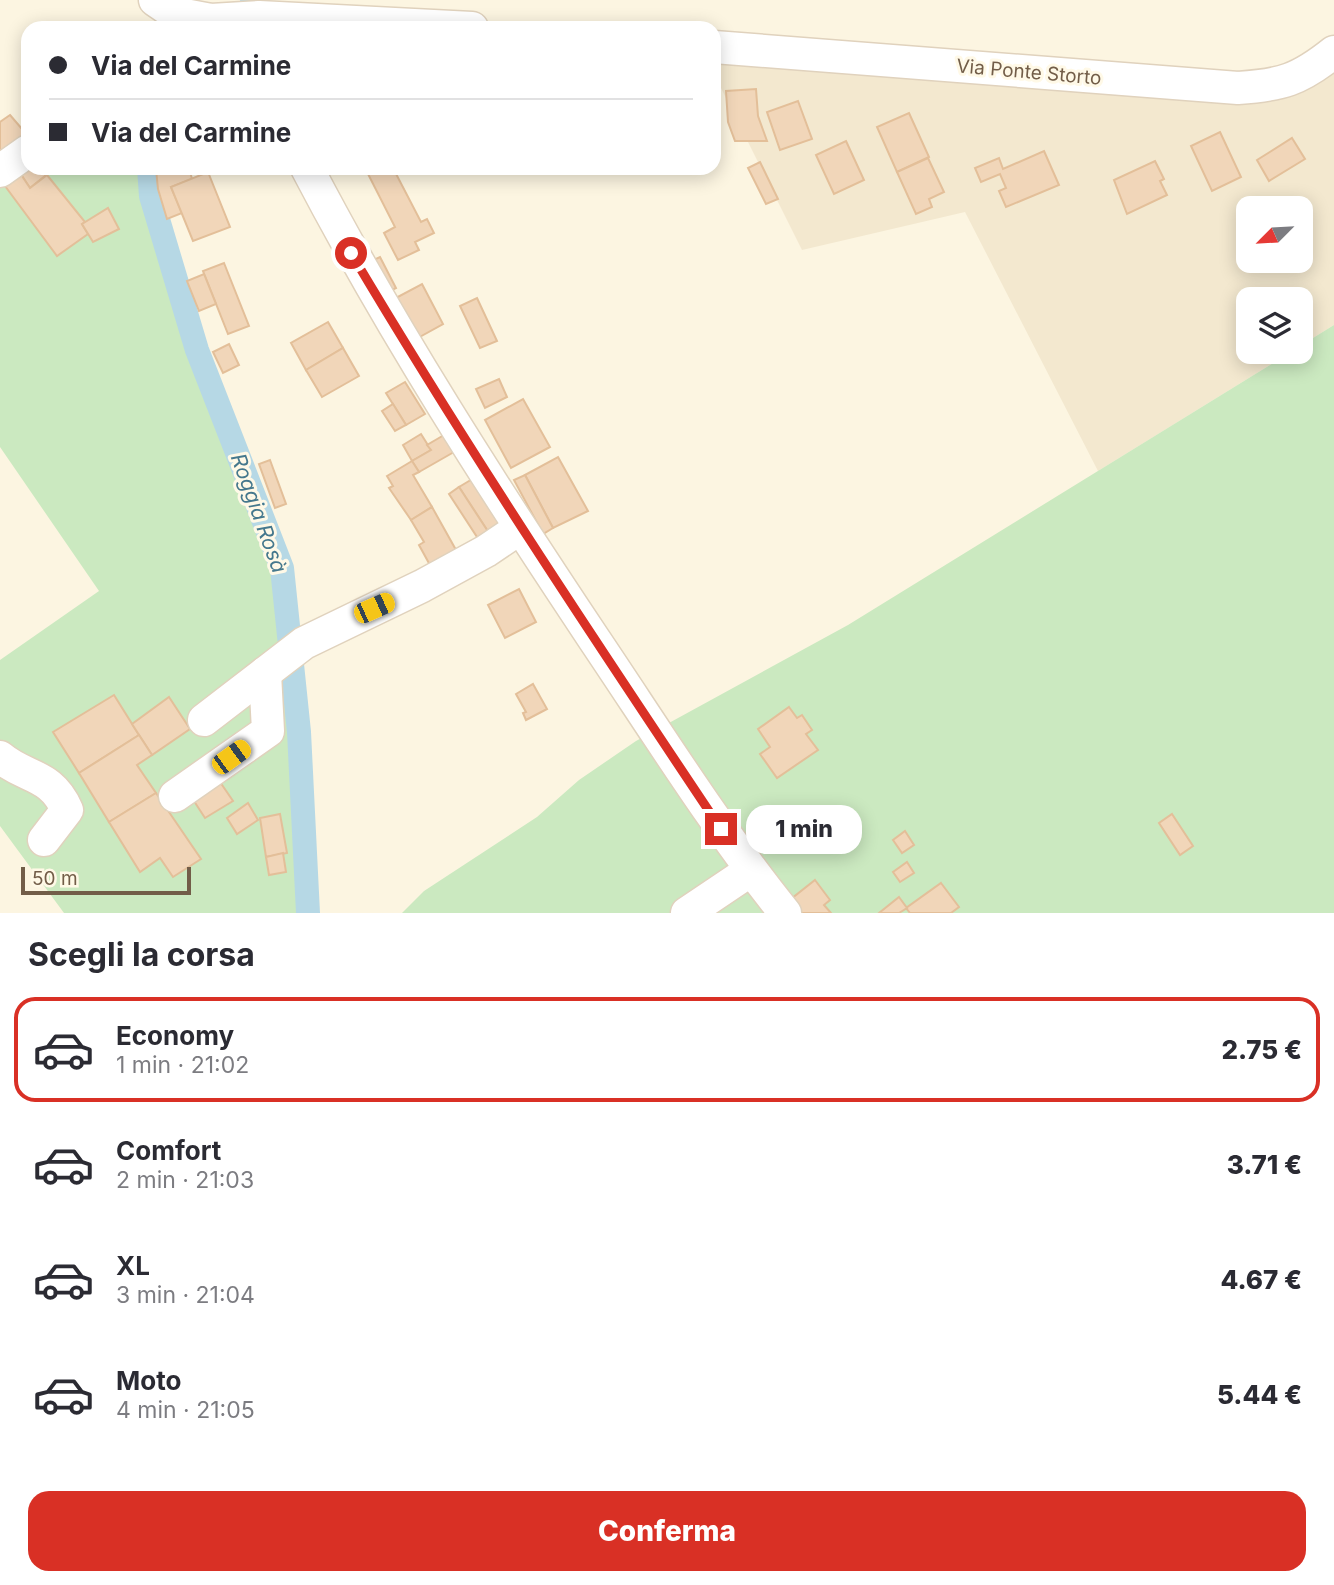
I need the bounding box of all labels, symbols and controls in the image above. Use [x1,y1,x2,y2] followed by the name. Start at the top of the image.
[91,50,291,81] text: Via del Carmine
[956,54,1102,90] street label: Via Ponte Storto
[91,117,291,148] text: Via del Carmine
[1236,196,1312,273] north arrow
[1236,196,1313,364] map controls
[335,237,367,269] route start
[1236,287,1313,364] button: layers
[226,450,292,576] water label: Roggia Rosà
[351,590,398,626] car
[208,736,255,778] car
[746,804,861,854] callout: 1 min
[705,813,737,845] route end
[775,815,833,843] text: 1 min
[21,864,191,896] scale bar
[32,867,78,890] text: 50 m
[28,935,255,974] text: Scegli la corsa
[32,1018,95,1081] icon: car
[116,1020,234,1051] text: Economy
[1221,1034,1302,1065] text: 2.75 €
[116,1051,249,1079] text: 1 min · 21:02
[32,1133,95,1196] icon: car
[116,1135,221,1166] text: Comfort
[1227,1149,1302,1180] text: 3.71 €
[116,1166,254,1194] text: 2 min · 21:03
[32,1248,95,1311] icon: car
[116,1250,150,1281] text: XL
[1220,1264,1302,1295] text: 4.67 €
[116,1281,255,1309] text: 3 min · 21:04
[32,1363,95,1426] icon: car
[116,1365,181,1396] text: Moto
[1217,1379,1302,1410] text: 5.44 €
[116,1396,255,1424] text: 4 min · 21:05
[28,1491,1306,1571] button: Conferma

